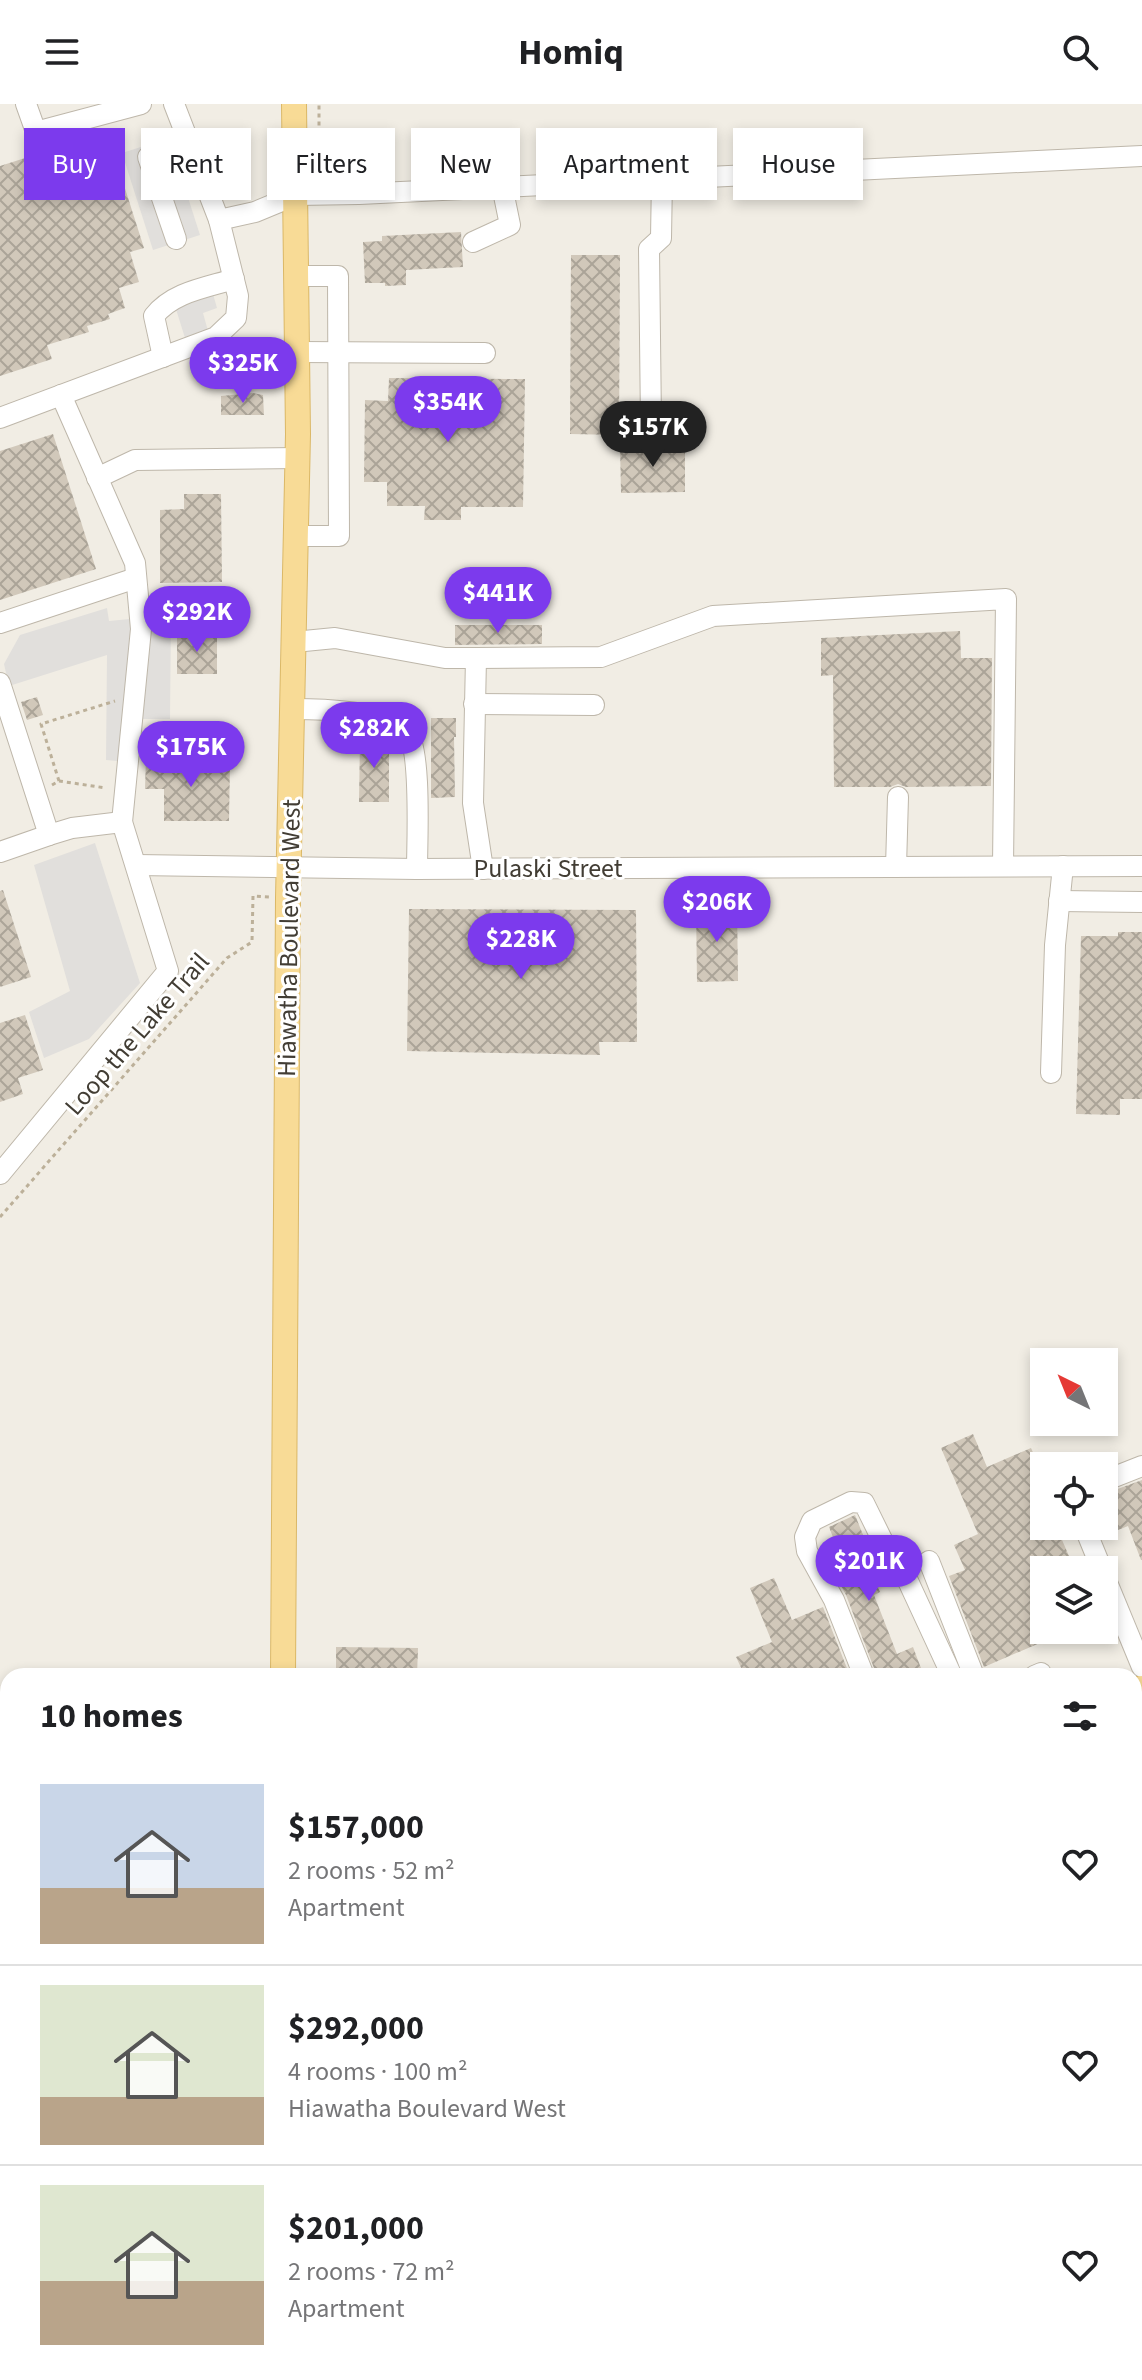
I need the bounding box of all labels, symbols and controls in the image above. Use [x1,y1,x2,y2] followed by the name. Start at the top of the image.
[518,27,624,78] text: Homiq
[40,30,84,74] icon: menu
[1058,30,1102,74] icon: search
[24,128,125,200] chip: Buy
[141,128,251,200] chip: Rent
[267,128,395,200] chip: Filters
[411,128,520,200] chip: New
[536,128,717,200] chip: Apartment
[733,128,863,200] chip: House
[187,337,299,405] pin: $325K
[208,344,278,381] text: $325K
[392,376,504,444] pin: $354K
[413,383,483,420] text: $354K
[597,401,709,469] pin: $157K
[618,408,688,445] text: $157K
[442,567,554,635] pin: $441K
[463,574,533,611] text: $441K
[141,586,253,654] pin: $292K
[162,593,232,630] text: $292K
[318,702,430,770] pin: $282K
[339,709,409,746] text: $282K
[135,721,247,789] pin: $175K
[156,728,226,765] text: $175K
[268,799,310,1077] street label: Hiawatha Boulevard West
[473,850,623,887] street label: Pulaski Street
[661,876,773,944] pin: $206K
[682,883,752,920] text: $206K
[465,913,577,981] pin: $228K
[486,920,556,957] text: $228K
[56,945,218,1123] street label: Loop the Lake Trail
[1030,1348,1118,1436] north arrow
[1030,1348,1118,1644] map controls
[1030,1452,1118,1540] button: locate
[813,1535,925,1603] pin: $201K
[834,1542,904,1579] text: $201K
[1030,1556,1118,1644] button: layers
[40,1692,183,1741] text: 10 homes
[1058,1694,1102,1738] icon: filters
[288,1803,424,1852] text: $157,000
[104,1816,200,1912] icon: home
[1058,1842,1102,1886] icon: heart
[288,1852,455,1889] text: 2 rooms · 52 m²
[288,1889,405,1926] text: Apartment
[288,2004,424,2053] text: $292,000
[104,2017,200,2113] icon: home
[1058,2043,1102,2087] icon: heart
[288,2053,467,2090] text: 4 rooms · 100 m²
[288,2090,566,2127] text: Hiawatha Boulevard West
[288,2204,424,2253] text: $201,000
[104,2217,200,2313] icon: home
[1058,2243,1102,2287] icon: heart
[288,2253,455,2290] text: 2 rooms · 72 m²
[288,2290,405,2327] text: Apartment

